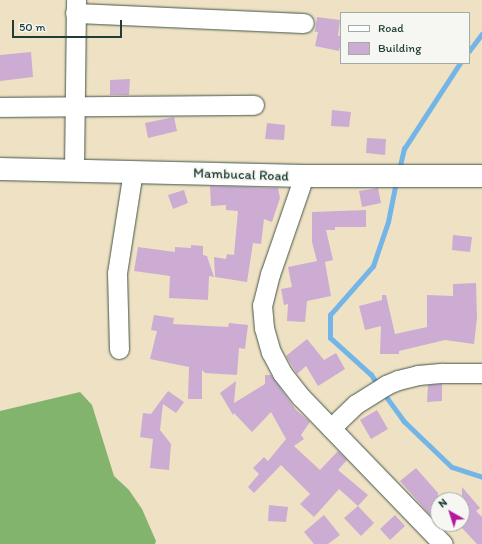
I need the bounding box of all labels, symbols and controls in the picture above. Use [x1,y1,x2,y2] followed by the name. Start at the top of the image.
[14,12,124,38] scale bar
[340,12,470,64] legend
[19,20,45,34] text: 50 m
[378,21,404,35] text: Road
[378,41,421,55] text: Building
[193,165,289,185] street label: Mambucal Road
[430,492,470,532] north arrow
[436,496,450,510] text: N

